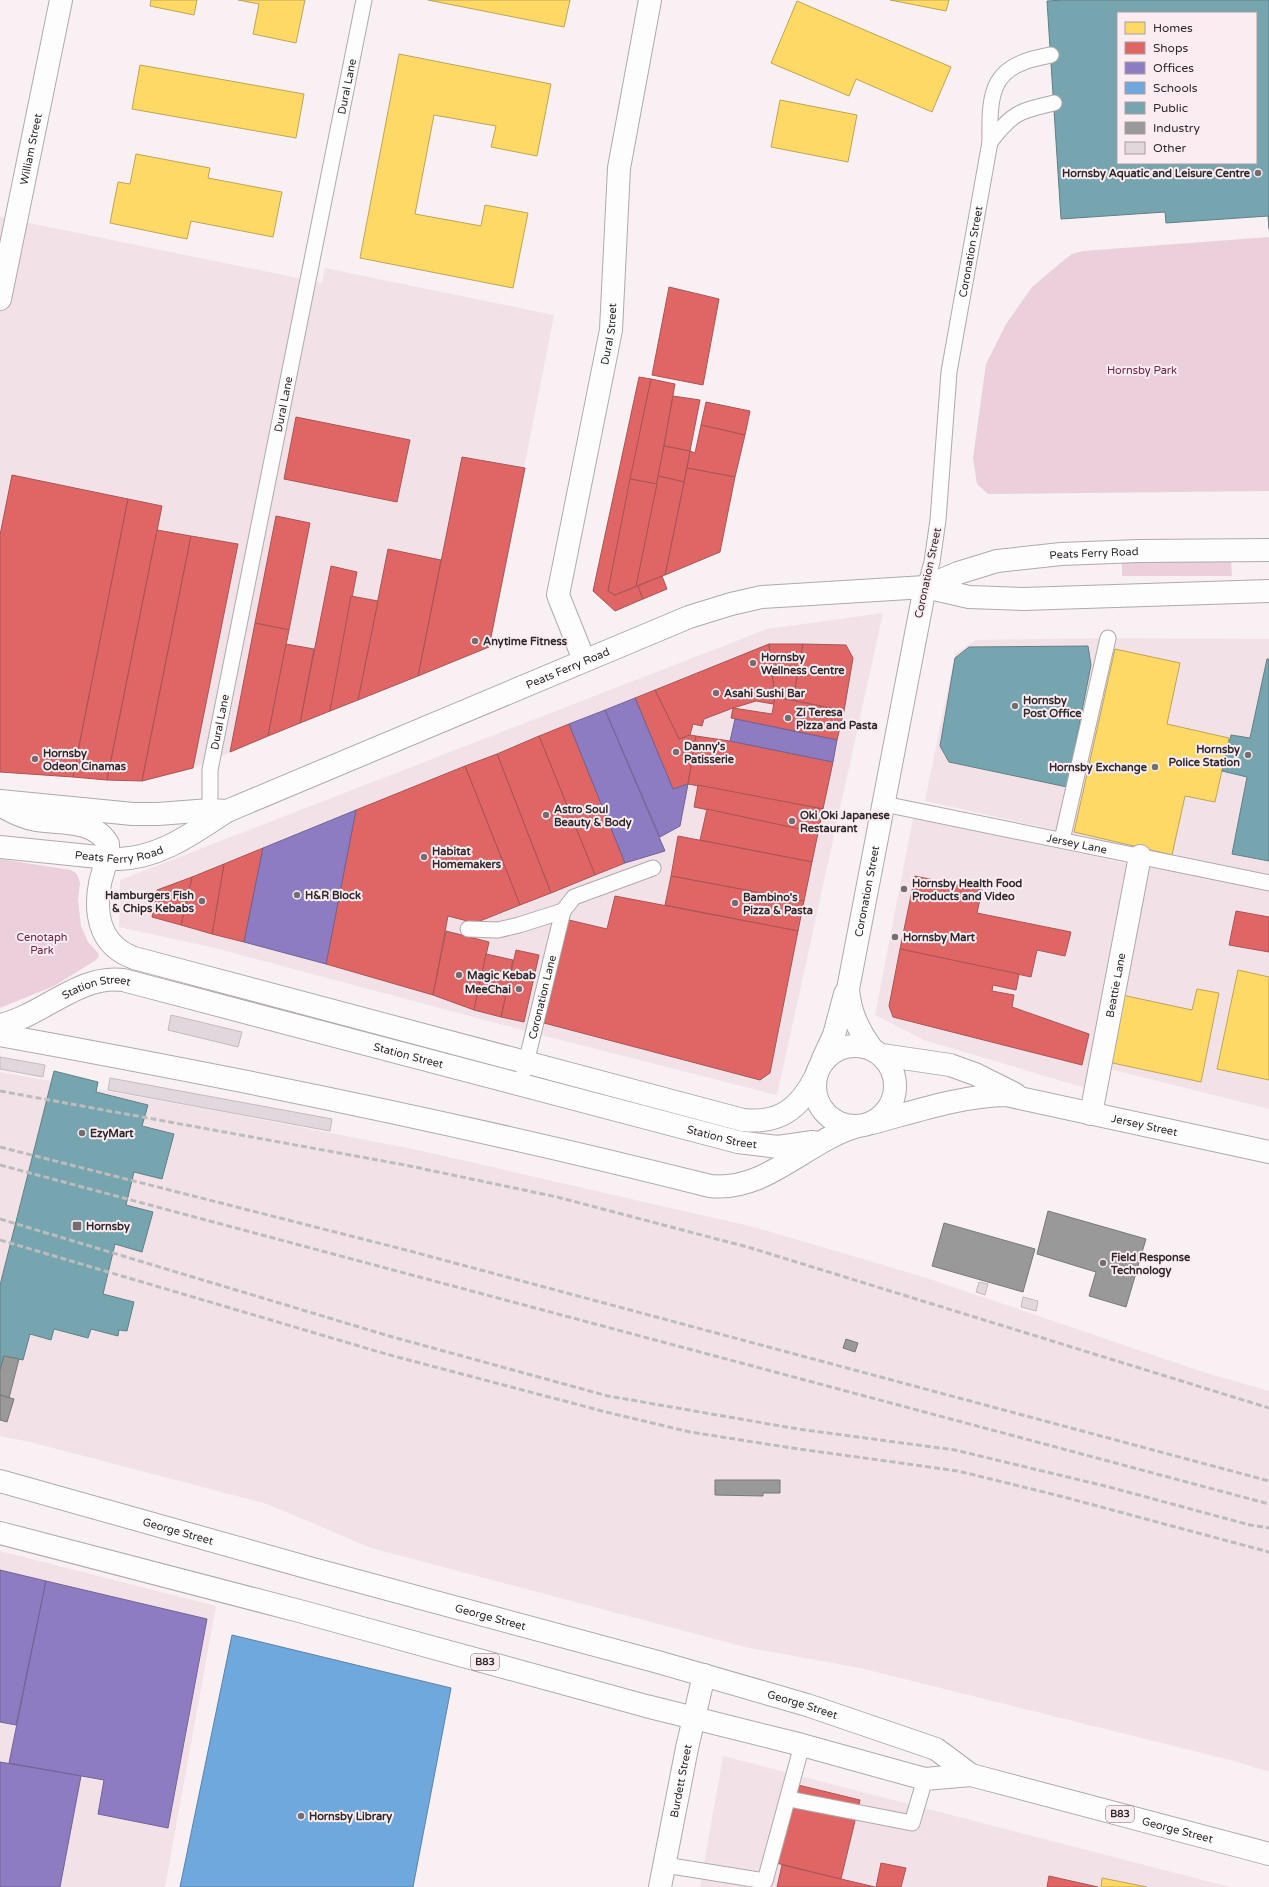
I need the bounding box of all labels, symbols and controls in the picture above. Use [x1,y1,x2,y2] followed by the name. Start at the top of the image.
[1117,12,1257,164] legend
[1153,21,1193,35] text: Homes
[1153,41,1188,55] text: Shops
[335,58,359,115] street label: Dural Lane
[1153,61,1194,75] text: Offices
[1153,81,1198,95] text: Schools
[1153,101,1188,115] text: Public
[17,112,44,186] street label: William Street
[1153,121,1200,135] text: Industry
[1153,141,1186,155] text: Other
[1062,167,1251,181] place label: Hornsby Aquatic and Leisure Centre
[1253,168,1263,178] marker: Hornsby Aquatic and Leisure Centre
[956,205,985,298] street label: Coronation Street
[598,303,619,366] street label: Dural Street
[1107,364,1177,377] park label: Hornsby Park
[271,375,295,433] street label: Dural Lane
[912,527,944,619] street label: Coronation Street
[1049,545,1139,562] street label: Peats Ferry Road
[483,635,568,649] place label: Anytime Fitness
[470,636,480,646] marker: Anytime Fitness
[524,645,611,691] street label: Peats Ferry Road
[761,651,845,677] place label: Hornsby Wellness Centre
[748,658,758,668] marker: Hornsby Wellness Centre
[724,687,806,700] place label: Asahi Sushi Bar
[711,688,721,698] marker: Asahi Sushi Bar
[208,693,232,751] street label: Dural Lane
[1023,694,1082,720] place label: Hornsby Post Office
[1010,701,1020,711] marker: Hornsby Post Office
[796,706,878,732] place label: Zi Teresa Pizza and Pasta
[783,713,793,723] marker: Zi Teresa Pizza and Pasta
[684,740,735,766] place label: Danny's Patisserie
[1169,743,1240,769] place label: Hornsby Police Station
[43,747,127,773] place label: Hornsby Odeon Cinamas
[671,747,681,757] marker: Danny's Patisserie
[1243,750,1253,760] marker: Hornsby Police Station
[30,754,40,764] marker: Hornsby Odeon Cinamas
[1049,761,1148,775] place label: Hornsby Exchange
[1150,762,1160,772] marker: Hornsby Exchange
[554,803,632,830] place label: Astro Soul Beauty & Body
[800,809,890,835] place label: Oki Oki Japanese Restaurant
[541,810,551,820] marker: Astro Soul Beauty & Body
[787,816,797,826] marker: Oki Oki Japanese Restaurant
[1046,831,1108,856] street label: Jersey Lane
[74,843,165,866] street label: Peats Ferry Road
[432,845,502,871] place label: Habitat Homemakers
[852,845,882,938] street label: Coronation Street
[419,852,429,862] marker: Habitat Homemakers
[912,877,1022,903] place label: Hornsby Health Food Products and Video
[899,884,909,894] marker: Hornsby Health Food Products and Video
[105,889,195,916] place label: Hamburgers Fish & Chips Kebabs
[305,889,361,902] place label: H&R Block
[292,890,302,900] marker: H&R Block
[743,891,813,917] place label: Bambino's Pizza & Pasta
[197,896,207,906] marker: Hamburgers Fish & Chips Kebabs
[730,898,740,908] marker: Bambino's Pizza & Pasta
[16,931,68,957] park label: Cenotaph Park
[903,931,976,945] place label: Hornsby Mart
[890,932,900,942] marker: Hornsby Mart
[1103,952,1128,1019] street label: Beattie Lane
[525,954,559,1041] street label: Coronation Lane
[467,969,536,983] place label: Magic Kebab
[454,970,464,980] marker: Magic Kebab
[60,973,132,1002] street label: Station Street
[465,983,511,996] place label: MeeChai
[514,984,524,994] marker: MeeChai
[372,1040,445,1071] street label: Station Street
[1110,1112,1179,1139] street label: Jersey Street
[686,1122,758,1151] street label: Station Street
[90,1127,134,1141] place label: EzyMart
[77,1128,87,1138] marker: EzyMart
[71,1220,83,1232] marker: Hornsby
[86,1220,130,1234] place label: Hornsby
[1110,1251,1191,1278] place label: Field Response Technology
[1098,1258,1108,1268] marker: Field Response Technology
[141,1515,215,1547] street label: George Street
[454,1601,527,1633] street label: George Street
[471,1654,499,1670] road number: B83
[766,1687,839,1721] street label: George Street
[667,1743,694,1819] street label: Burdett Street
[1106,1806,1134,1822] road number: B83
[309,1810,392,1824] place label: Hornsby Library
[296,1811,306,1821] marker: Hornsby Library
[1141,1814,1214,1845] street label: George Street

